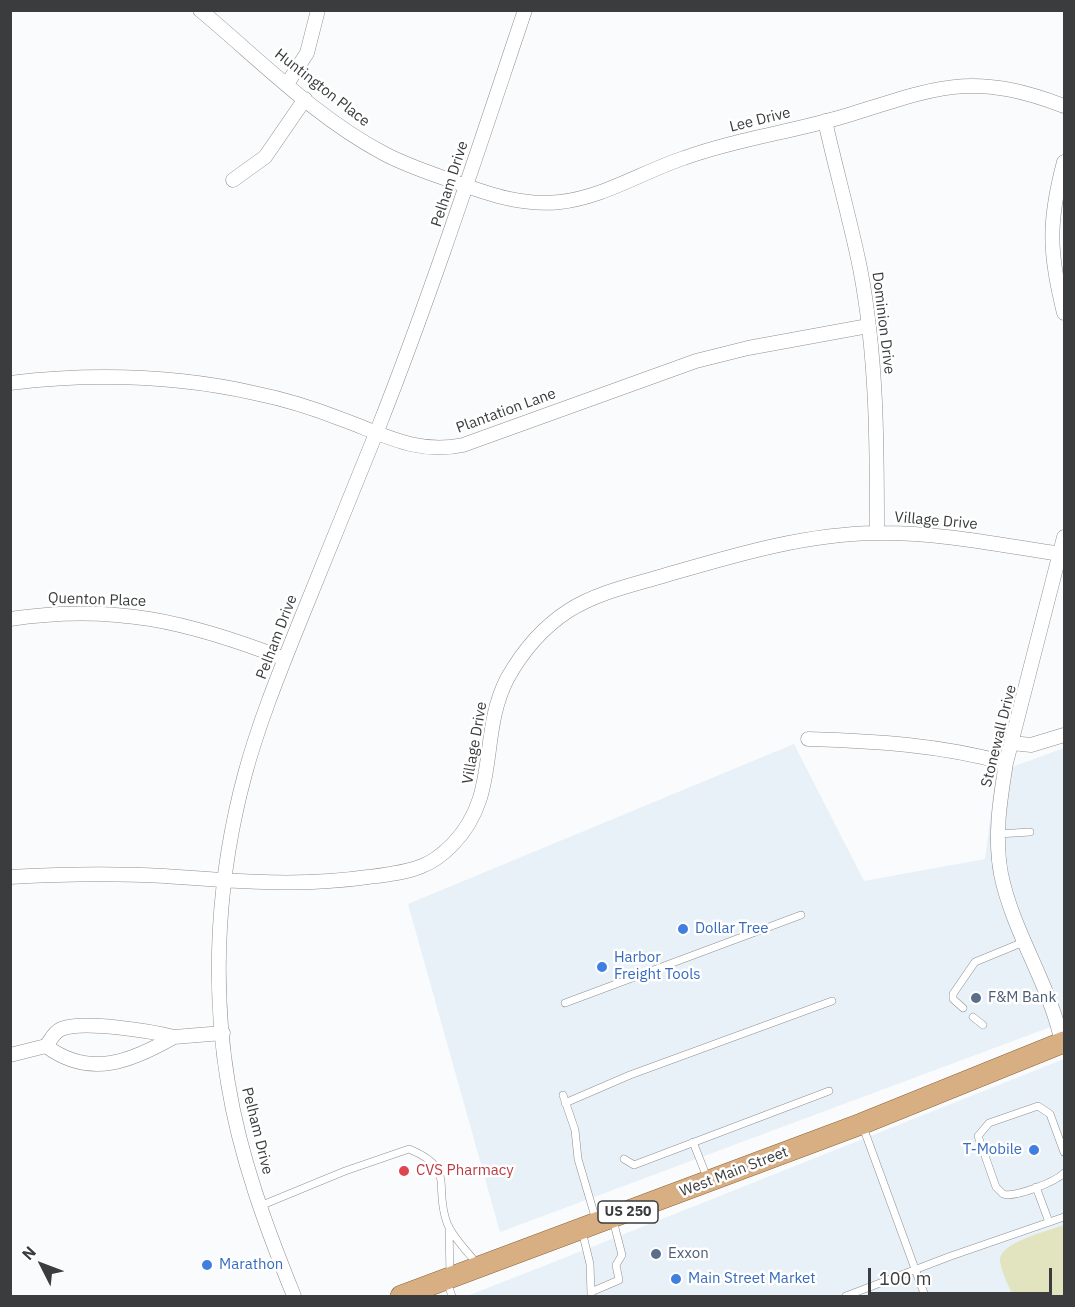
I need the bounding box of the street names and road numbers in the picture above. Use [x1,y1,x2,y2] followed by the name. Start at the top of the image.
[271,45,373,131] street label: Huntington Place
[728,104,792,136] street label: Lee Drive
[428,139,472,229] street label: Pelham Drive
[868,271,898,375] street label: Dominion Drive
[454,385,558,437] street label: Plantation Lane
[894,508,978,534] street label: Village Drive
[48,589,146,611] street label: Quenton Place
[253,592,301,682] street label: Pelham Drive
[978,683,1020,789] street label: Stonewall Drive
[459,700,491,786] street label: Village Drive
[237,1086,277,1176] street label: Pelham Drive
[677,1143,791,1201] street label: West Main Street
[598,1201,658,1223] road number: US 250

